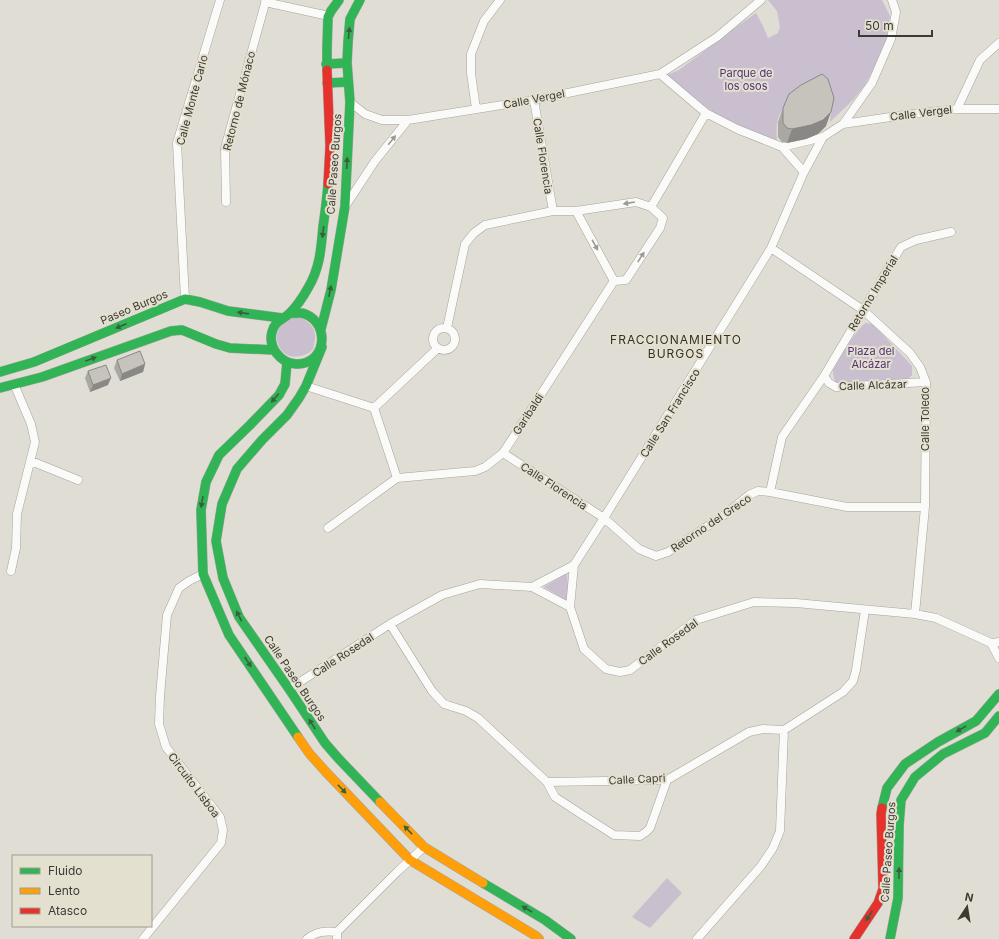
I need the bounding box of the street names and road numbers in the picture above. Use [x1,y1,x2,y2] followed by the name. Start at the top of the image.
[220,49,258,152] street label: Retorno de Mónaco
[173,53,211,147] street label: Calle Monte Carlo
[502,86,566,112] street label: Calle Vergel
[889,102,953,124] street label: Calle Vergel
[323,113,345,215] street label: Calle Paseo Burgos
[530,117,556,195] street label: Calle Florencia
[845,253,901,333] street label: Retorno Imperial
[98,286,170,327] street label: Paseo Burgos
[637,365,703,460] street label: Calle San Francisco
[839,377,907,393] street label: Calle Alcázar
[918,386,932,451] street label: Calle Toledo
[509,391,547,437] street label: Garibaldi
[518,459,590,513] street label: Calle Florencia
[668,491,754,555] street label: Retorno del Greco
[635,616,701,668] street label: Calle Rosedal
[310,630,376,680] street label: Calle Rosedal
[261,632,329,724] street label: Calle Paseo Burgos
[165,750,223,820] street label: Circuito Lisboa
[608,771,666,787] street label: Calle Capri
[877,801,899,903] street label: Calle Paseo Burgos

